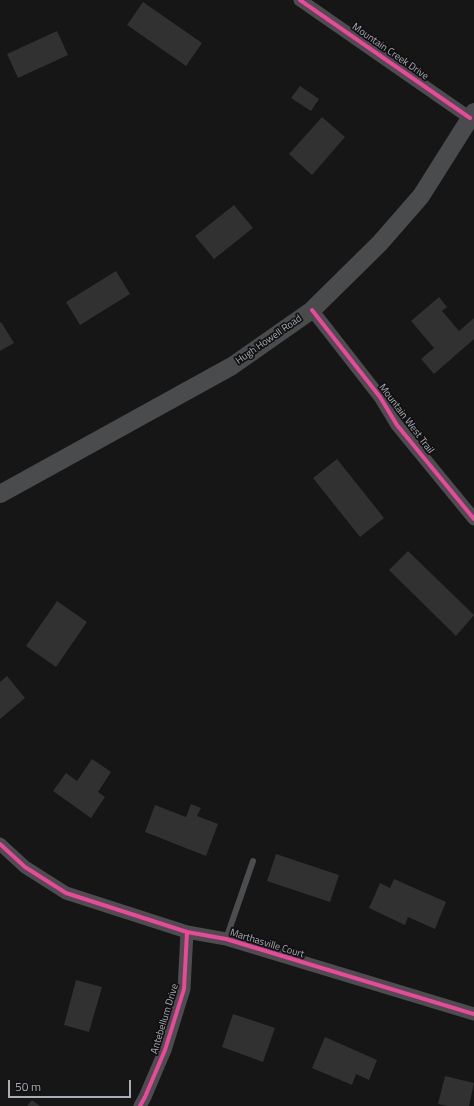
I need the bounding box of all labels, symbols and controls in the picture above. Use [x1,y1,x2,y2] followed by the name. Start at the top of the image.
[350,21,430,83] street label: Mountain Creek Drive
[234,313,304,367] street label: Hugh Howell Road
[376,382,436,456] street label: Mountain West Trail
[228,927,306,961] street label: Marthasville Court
[149,983,181,1055] street label: Antebellum Drive
[10,1072,133,1098] scale bar
[15,1077,41,1096] text: 50 m

